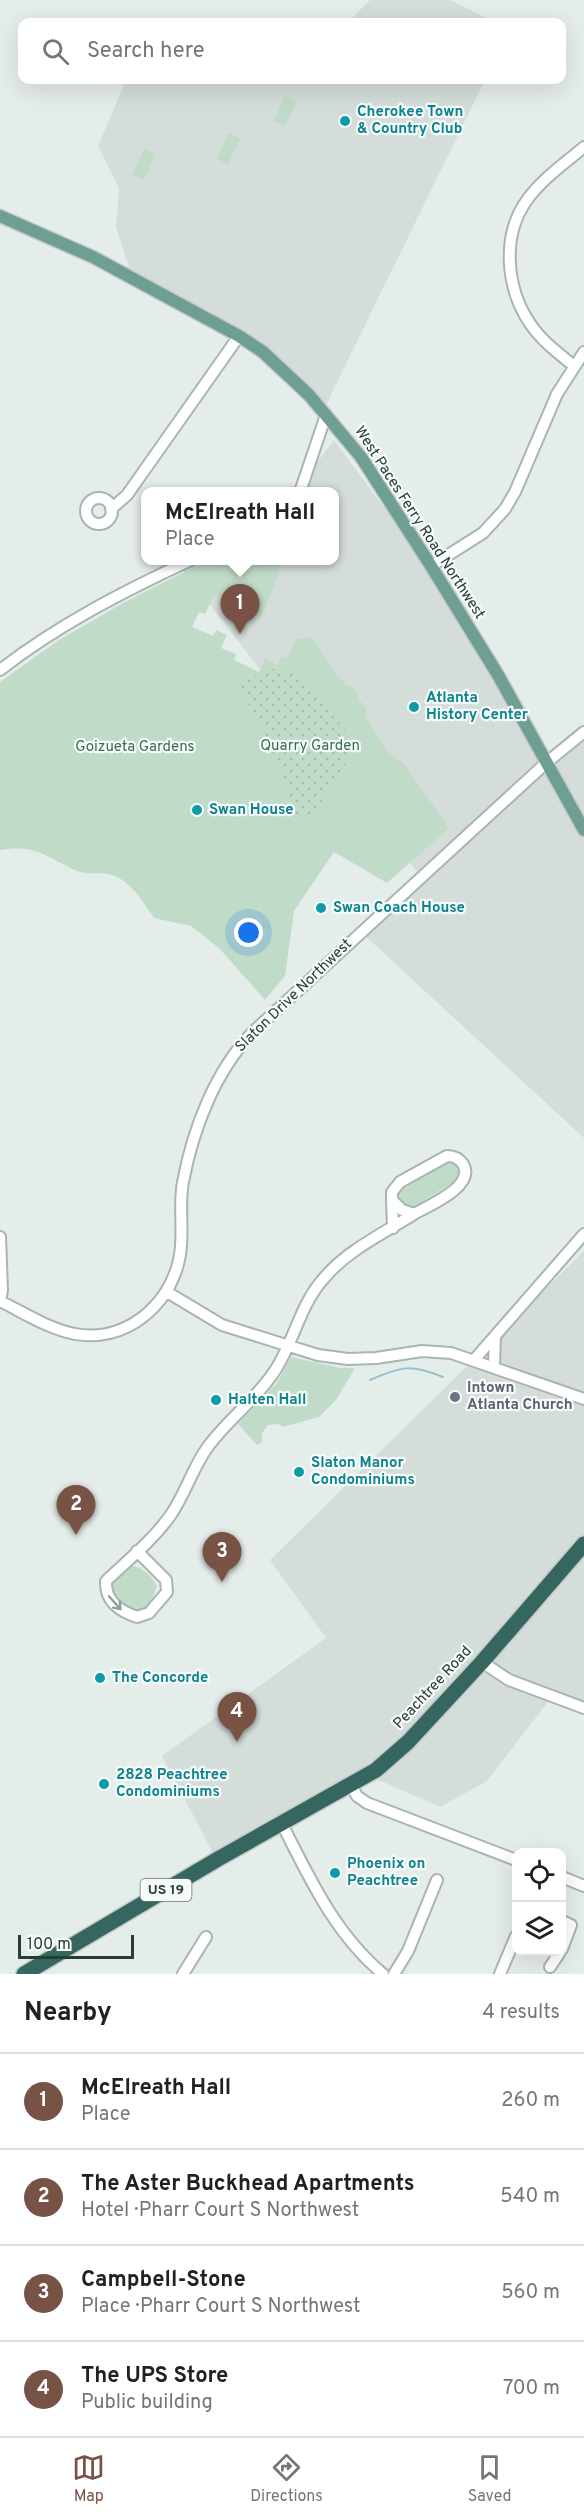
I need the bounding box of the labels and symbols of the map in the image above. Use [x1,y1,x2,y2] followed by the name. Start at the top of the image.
[357,103,463,139] place label: Cherokee Town & Country Club
[338,114,352,128] marker: Cherokee Town & Country Club
[349,423,489,623] street label: West Paces Ferry Road Northwest
[220,584,260,634] pin: 1
[426,689,529,725] place label: Atlanta History Center
[407,700,421,714] marker: Atlanta History Center
[260,737,360,756] park label: Quarry Garden
[75,738,195,757] park label: Goizueta Gardens
[209,801,294,820] place label: Swan House
[190,803,204,817] marker: Swan House
[333,899,465,918] place label: Swan Coach House
[314,901,328,915] marker: Swan Coach House
[234,918,263,947] your location
[232,935,356,1057] street label: Slaton Drive Northwest
[467,1379,573,1415] place label: Intown Atlanta Church
[448,1390,462,1404] marker: Intown Atlanta Church
[228,1391,306,1410] place label: Halten Hall
[209,1393,223,1407] marker: Halten Hall
[311,1454,415,1490] place label: Slaton Manor Condominiums
[292,1465,306,1479] marker: Slaton Manor Condominiums
[56,1486,96,1535] pin: 2
[202,1532,242,1582] pin: 3
[108,1596,122,1611] one-way arrow
[390,1643,476,1733] street label: Peachtree Road
[112,1669,208,1688] place label: The Concorde
[93,1671,107,1685] marker: The Concorde
[218,1692,256,1742] pin: 4
[116,1766,228,1802] place label: 2828 Peachtree Condominiums
[97,1777,111,1791] marker: 2828 Peachtree Condominiums
[347,1855,425,1891] place label: Phoenix on Peachtree
[328,1866,342,1880] marker: Phoenix on Peachtree
[140,1879,192,1901] road number: US 19
[18,1932,134,1960] scale bar

